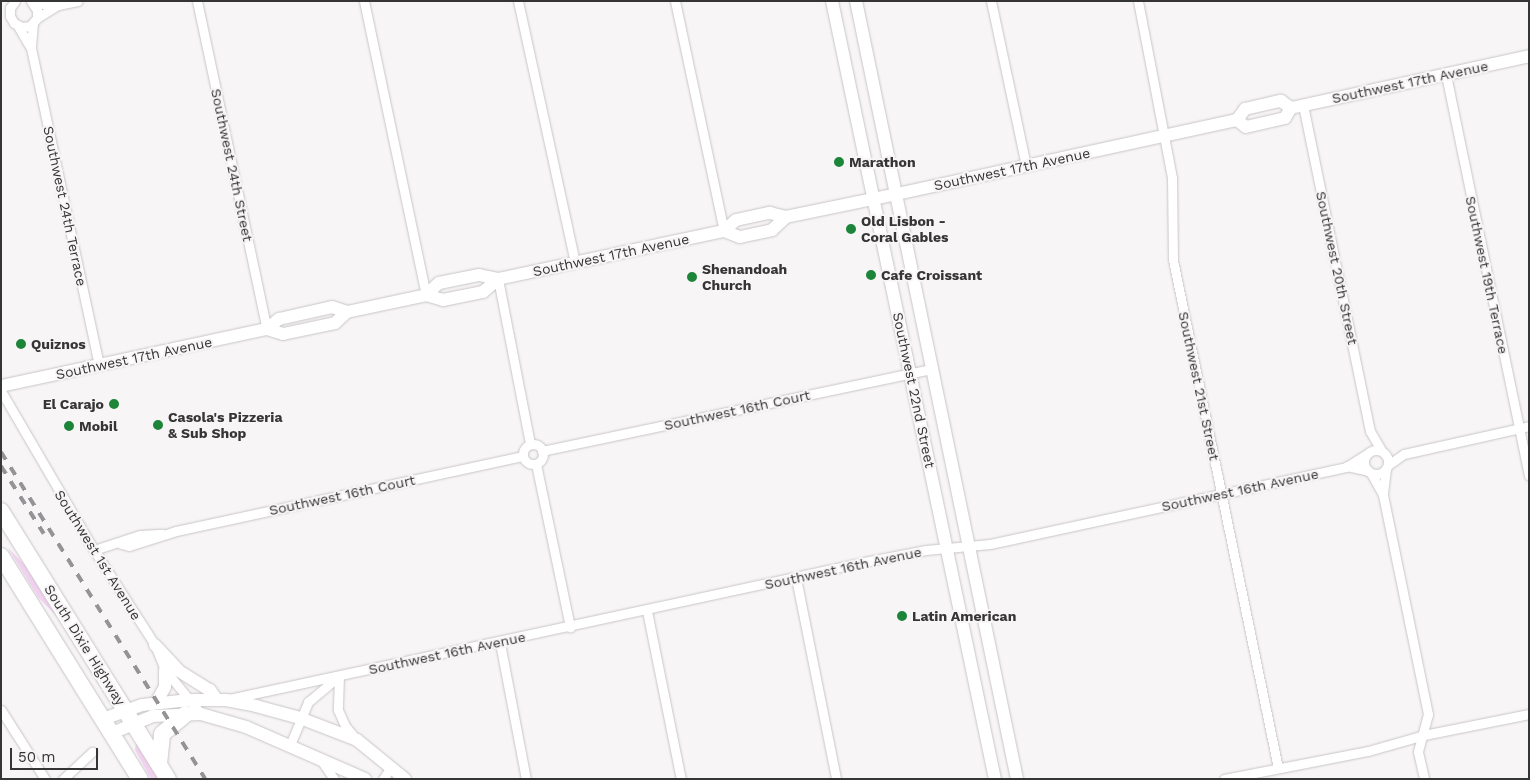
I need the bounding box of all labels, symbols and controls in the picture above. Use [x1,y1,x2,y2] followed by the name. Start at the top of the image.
[1330,57,1490,107] street label: Southwest 17th Avenue
[208,87,256,243] street label: Southwest 24th Street
[40,124,90,288] street label: Southwest 24th Terrace
[932,144,1092,194] street label: Southwest 17th Avenue
[849,154,916,170] place label: Marathon
[833,156,845,168] marker: Marathon
[1313,190,1361,346] street label: Southwest 20th Street
[1462,194,1512,356] street label: Southwest 19th Terrace
[861,213,949,246] place label: Old Lisbon - Coral Gables
[845,223,857,235] marker: Old Lisbon - Coral Gables
[531,230,691,280] street label: Southwest 17th Avenue
[702,261,787,294] place label: Shenandoah Church
[881,267,982,283] place label: Cafe Croissant
[865,269,877,281] marker: Cafe Croissant
[686,271,698,283] marker: Shenandoah Church
[1175,310,1223,462] street label: Southwest 21st Street
[889,311,939,469] street label: Southwest 22nd Street
[54,333,214,383] street label: Southwest 17th Avenue
[31,336,86,352] place label: Quiznos
[15,338,27,350] marker: Quiznos
[662,386,812,434] street label: Southwest 16th Court
[42,396,104,412] place label: El Carajo
[108,398,120,410] marker: El Carajo
[168,409,283,442] place label: Casola's Pizzeria & Sub Shop
[79,418,118,434] place label: Mobil
[152,419,164,431] marker: Casola's Pizzeria & Sub Shop
[63,420,75,432] marker: Mobil
[1160,465,1320,515] street label: Southwest 16th Avenue
[267,471,417,519] street label: Southwest 16th Court
[51,487,145,623] street label: Southwest 1st Avenue
[763,543,923,593] street label: Southwest 16th Avenue
[41,581,129,709] street label: South Dixie Highway
[912,608,1017,624] place label: Latin American
[896,610,908,622] marker: Latin American
[367,628,527,678] street label: Southwest 16th Avenue
[12,738,100,770] scale bar
[18,748,55,766] text: 50 m

